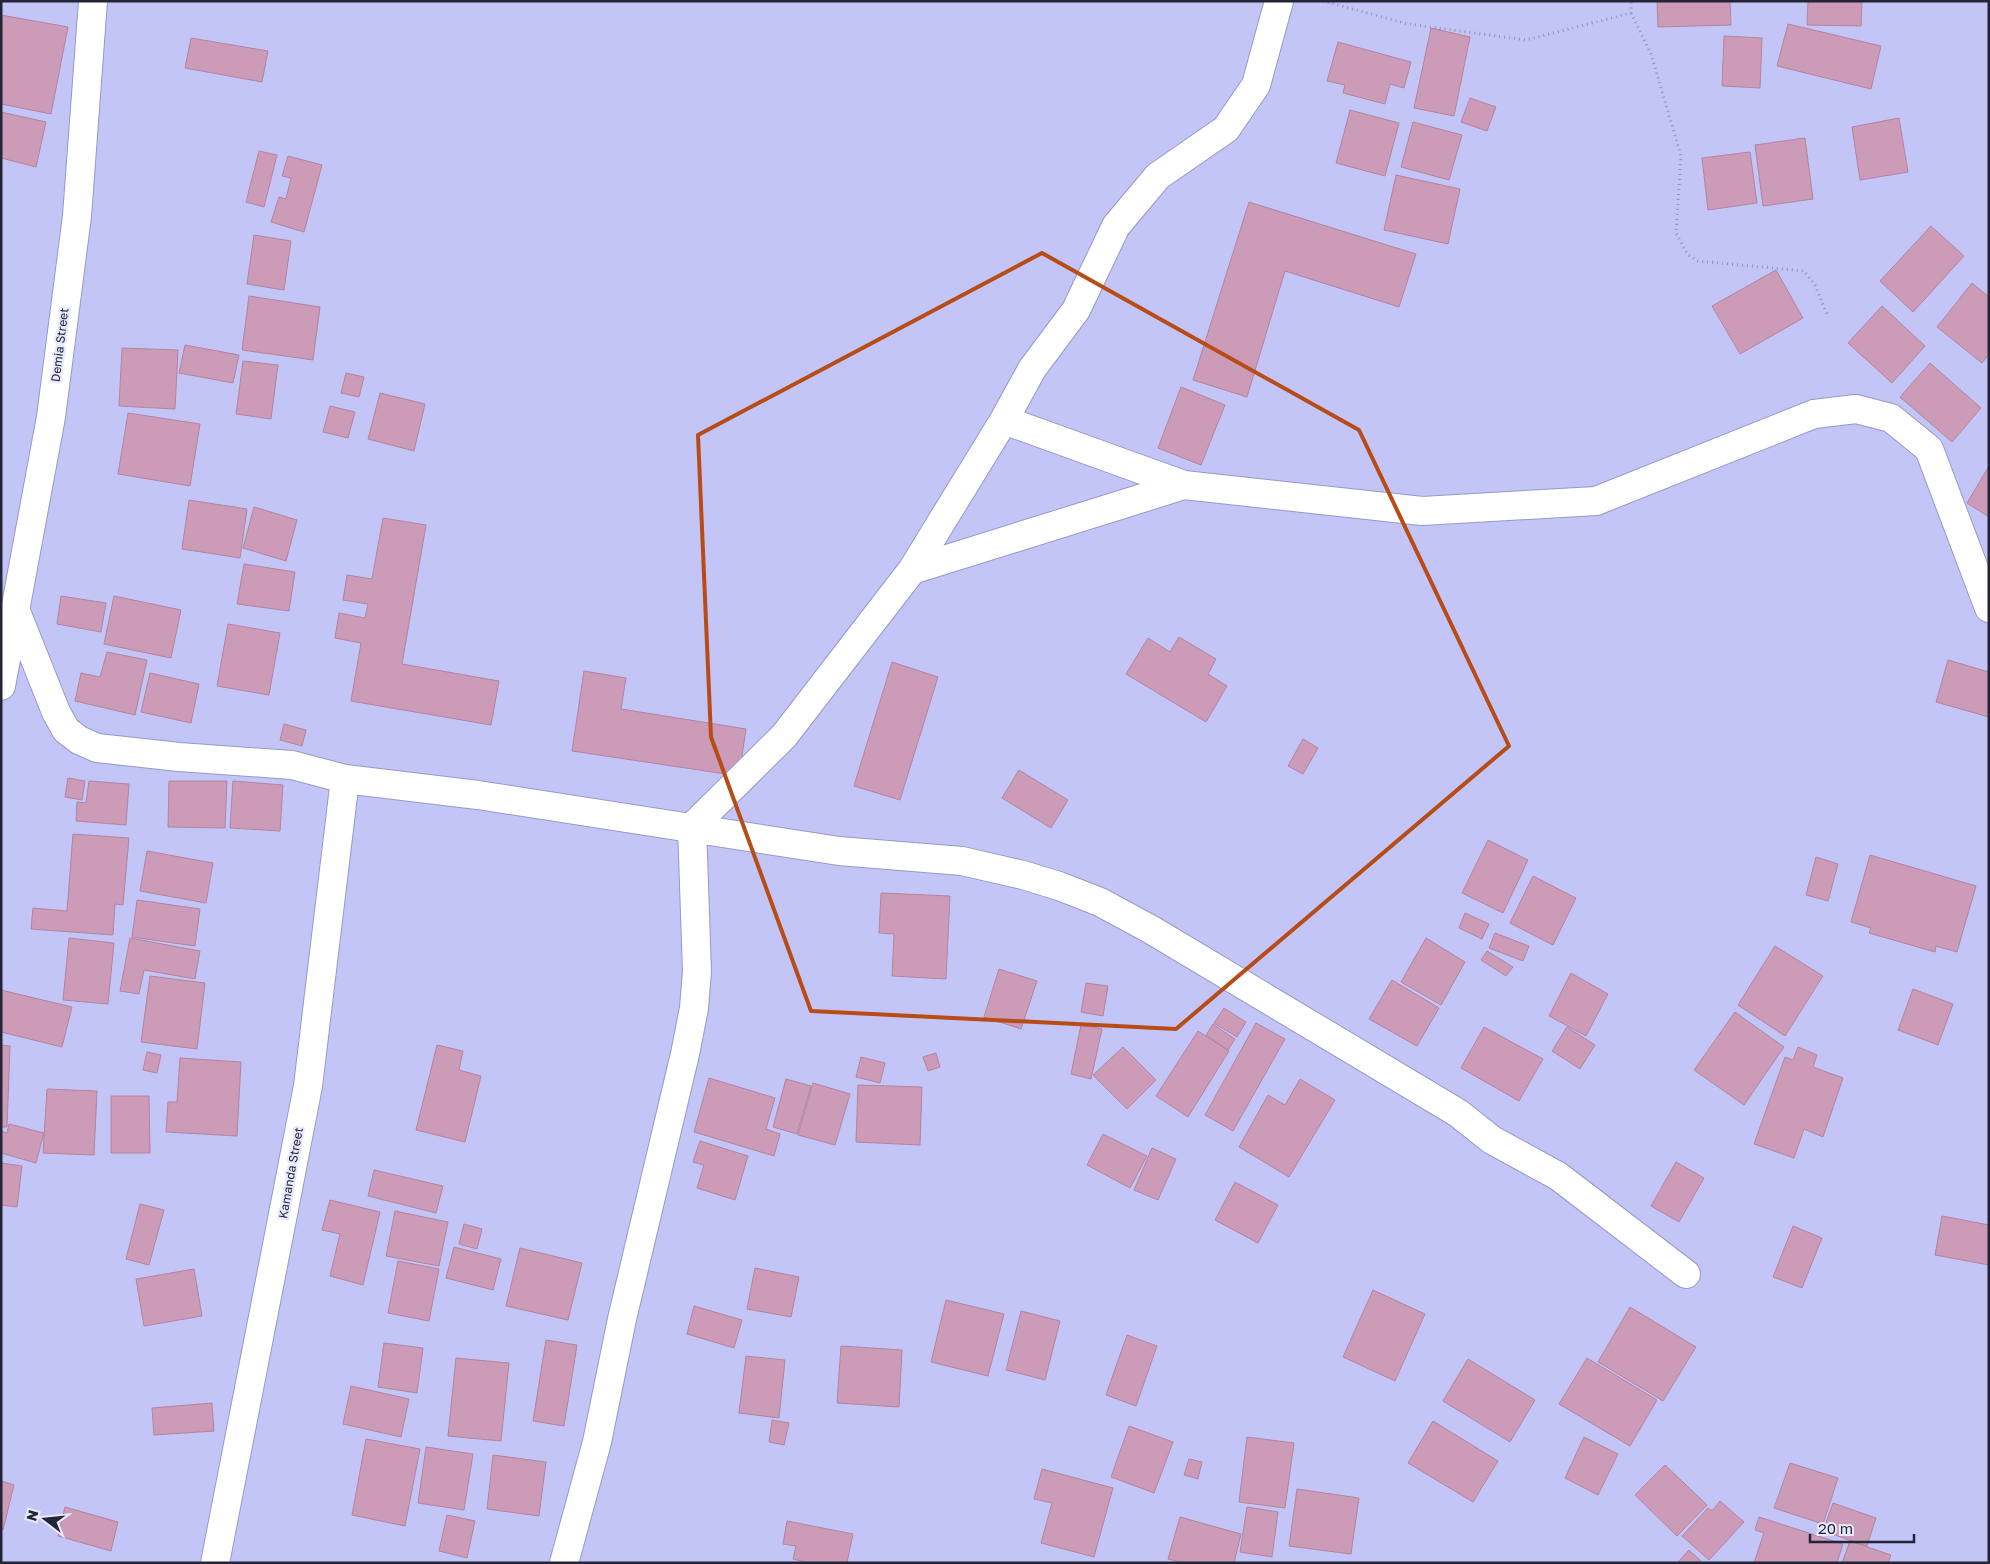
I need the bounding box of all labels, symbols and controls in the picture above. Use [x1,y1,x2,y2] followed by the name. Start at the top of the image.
[48,307,72,383] street label: Demia Street
[275,1126,306,1220] street label: Kamanda Street
[20,1494,70,1544] north arrow
[22,1508,42,1523] text: N
[1810,1512,1914,1544] scale bar
[1818,1519,1853,1537] text: 20 m

